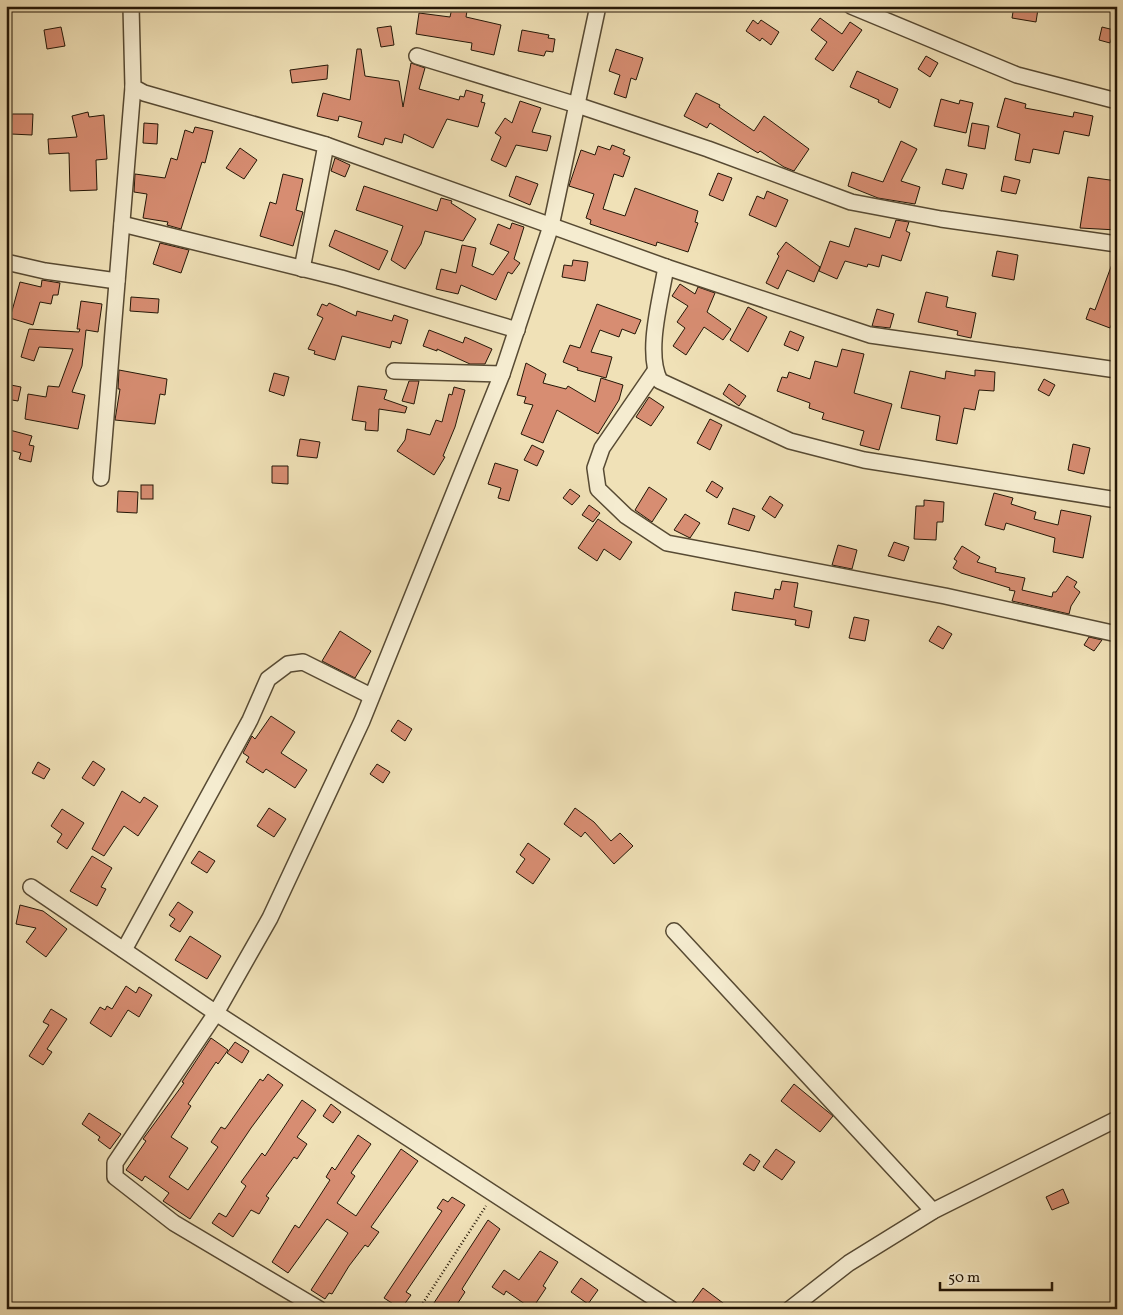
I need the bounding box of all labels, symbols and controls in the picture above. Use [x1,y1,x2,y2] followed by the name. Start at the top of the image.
[940,1260,1053,1292] scale bar
[948,1268,980,1289] text: 50 m

